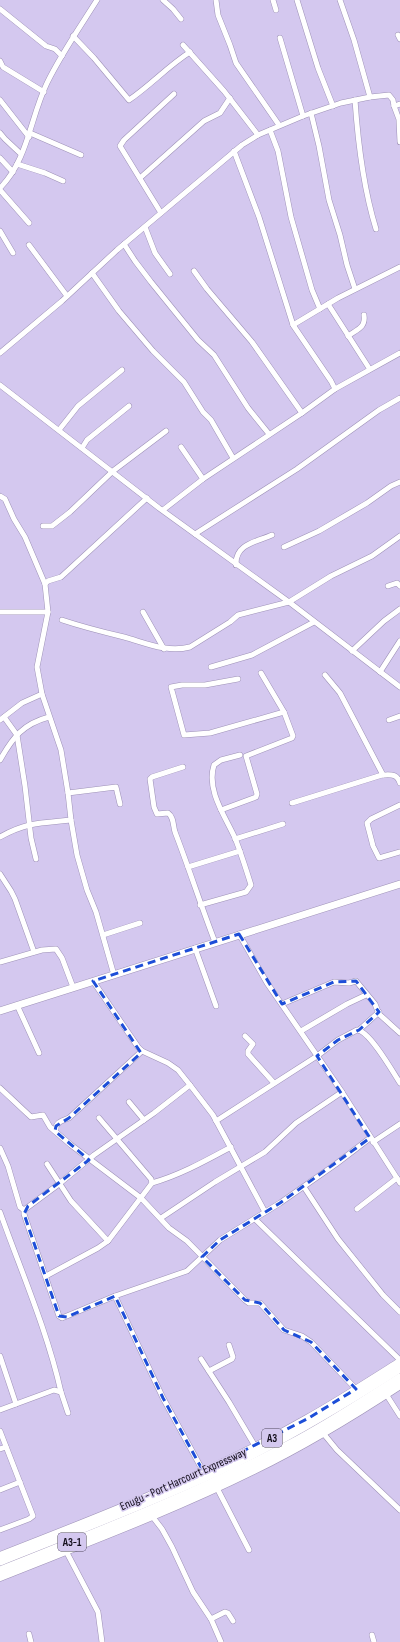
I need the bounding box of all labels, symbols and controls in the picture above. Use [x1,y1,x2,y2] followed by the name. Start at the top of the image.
[262,1429,282,1447] road number: A3
[118,1445,249,1514] street label: Enugu - Port Harcourt Expressway
[58,1533,86,1551] road number: A3-1

